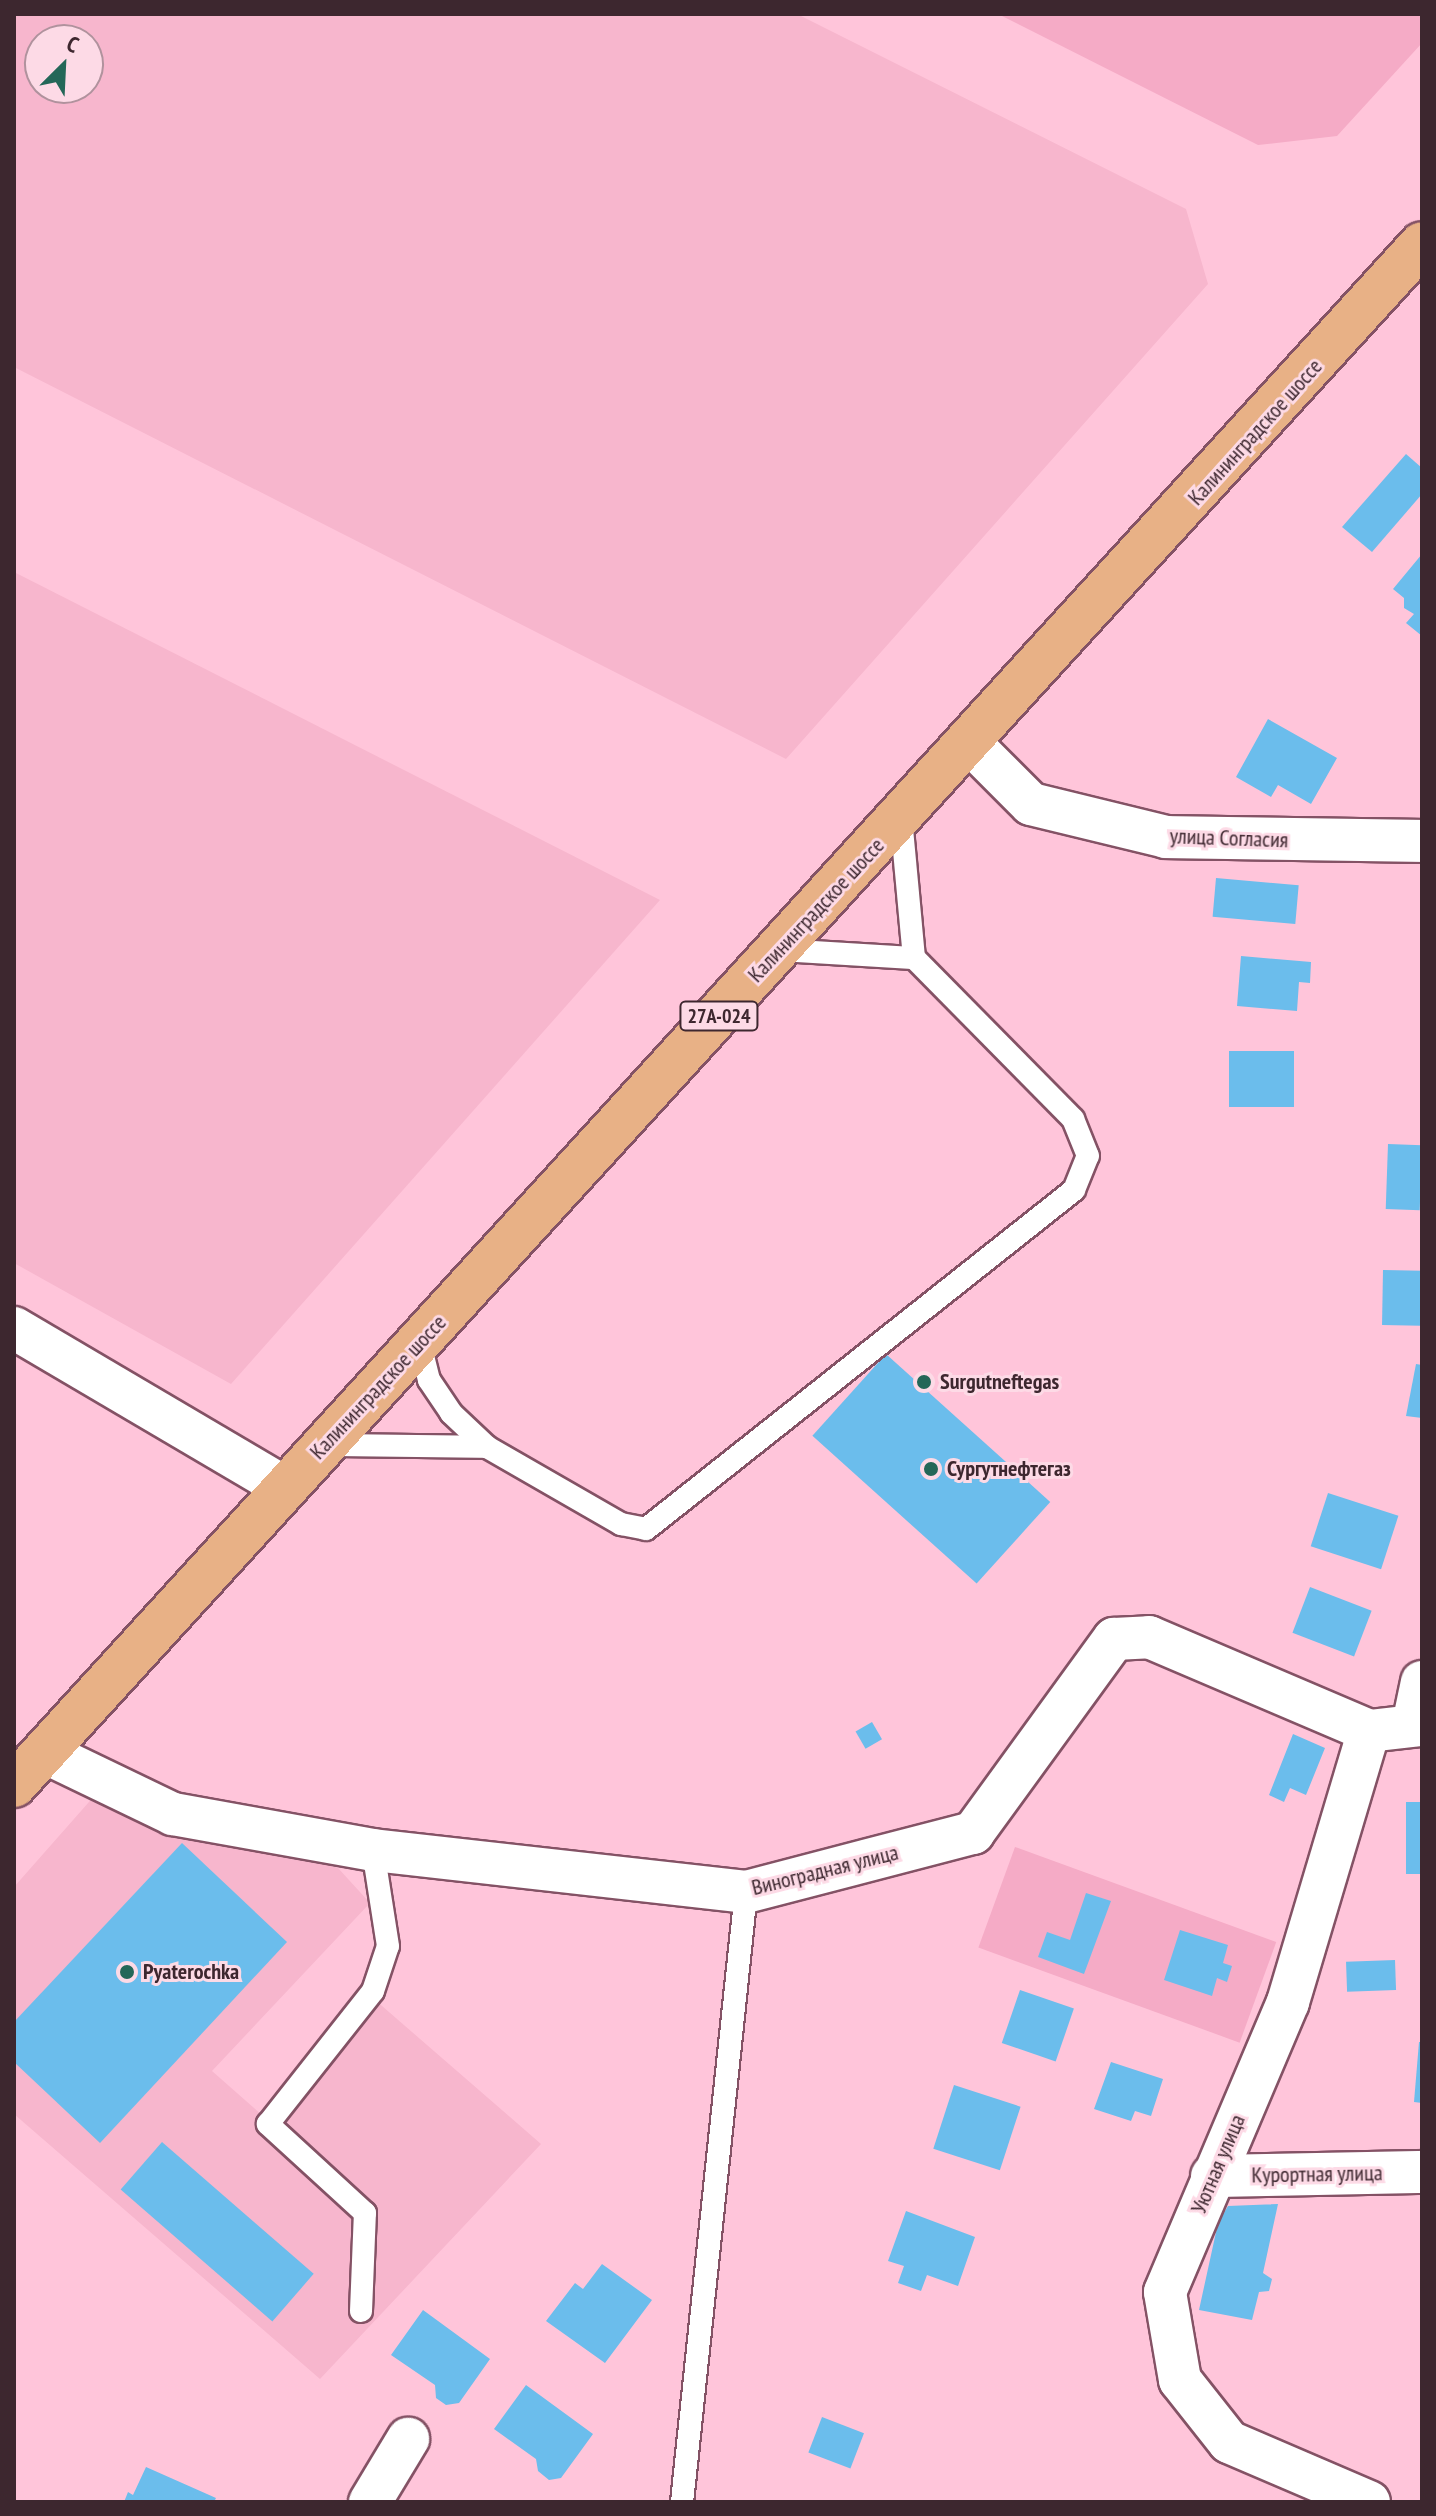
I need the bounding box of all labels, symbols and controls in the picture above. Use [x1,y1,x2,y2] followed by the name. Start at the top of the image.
[24,24,104,104] north arrow
[63,29,83,59] text: С
[1182,353,1328,511] street label: Калининградское шоссе
[1169,823,1289,853] street label: улица Согласия
[742,832,890,988] street label: Калининградское шоссе
[679,1000,759,1032] road number: 27А-024
[304,1309,452,1465] street label: Калининградское шоссе
[940,1369,1059,1395] place label: Surgutneftegas
[915,1373,933,1391] marker: Surgutneftegas
[947,1456,1071,1482] place label: Сургутнефтегаз
[922,1460,940,1478] marker: Сургутнефтегаз
[749,1839,901,1901] street label: Виноградная улица
[143,1959,239,1985] place label: Pyaterochka
[118,1963,136,1981] marker: Pyaterochka
[1185,2110,1251,2218] street label: Уютная улица
[1251,2160,1383,2188] street label: Курортная улица

